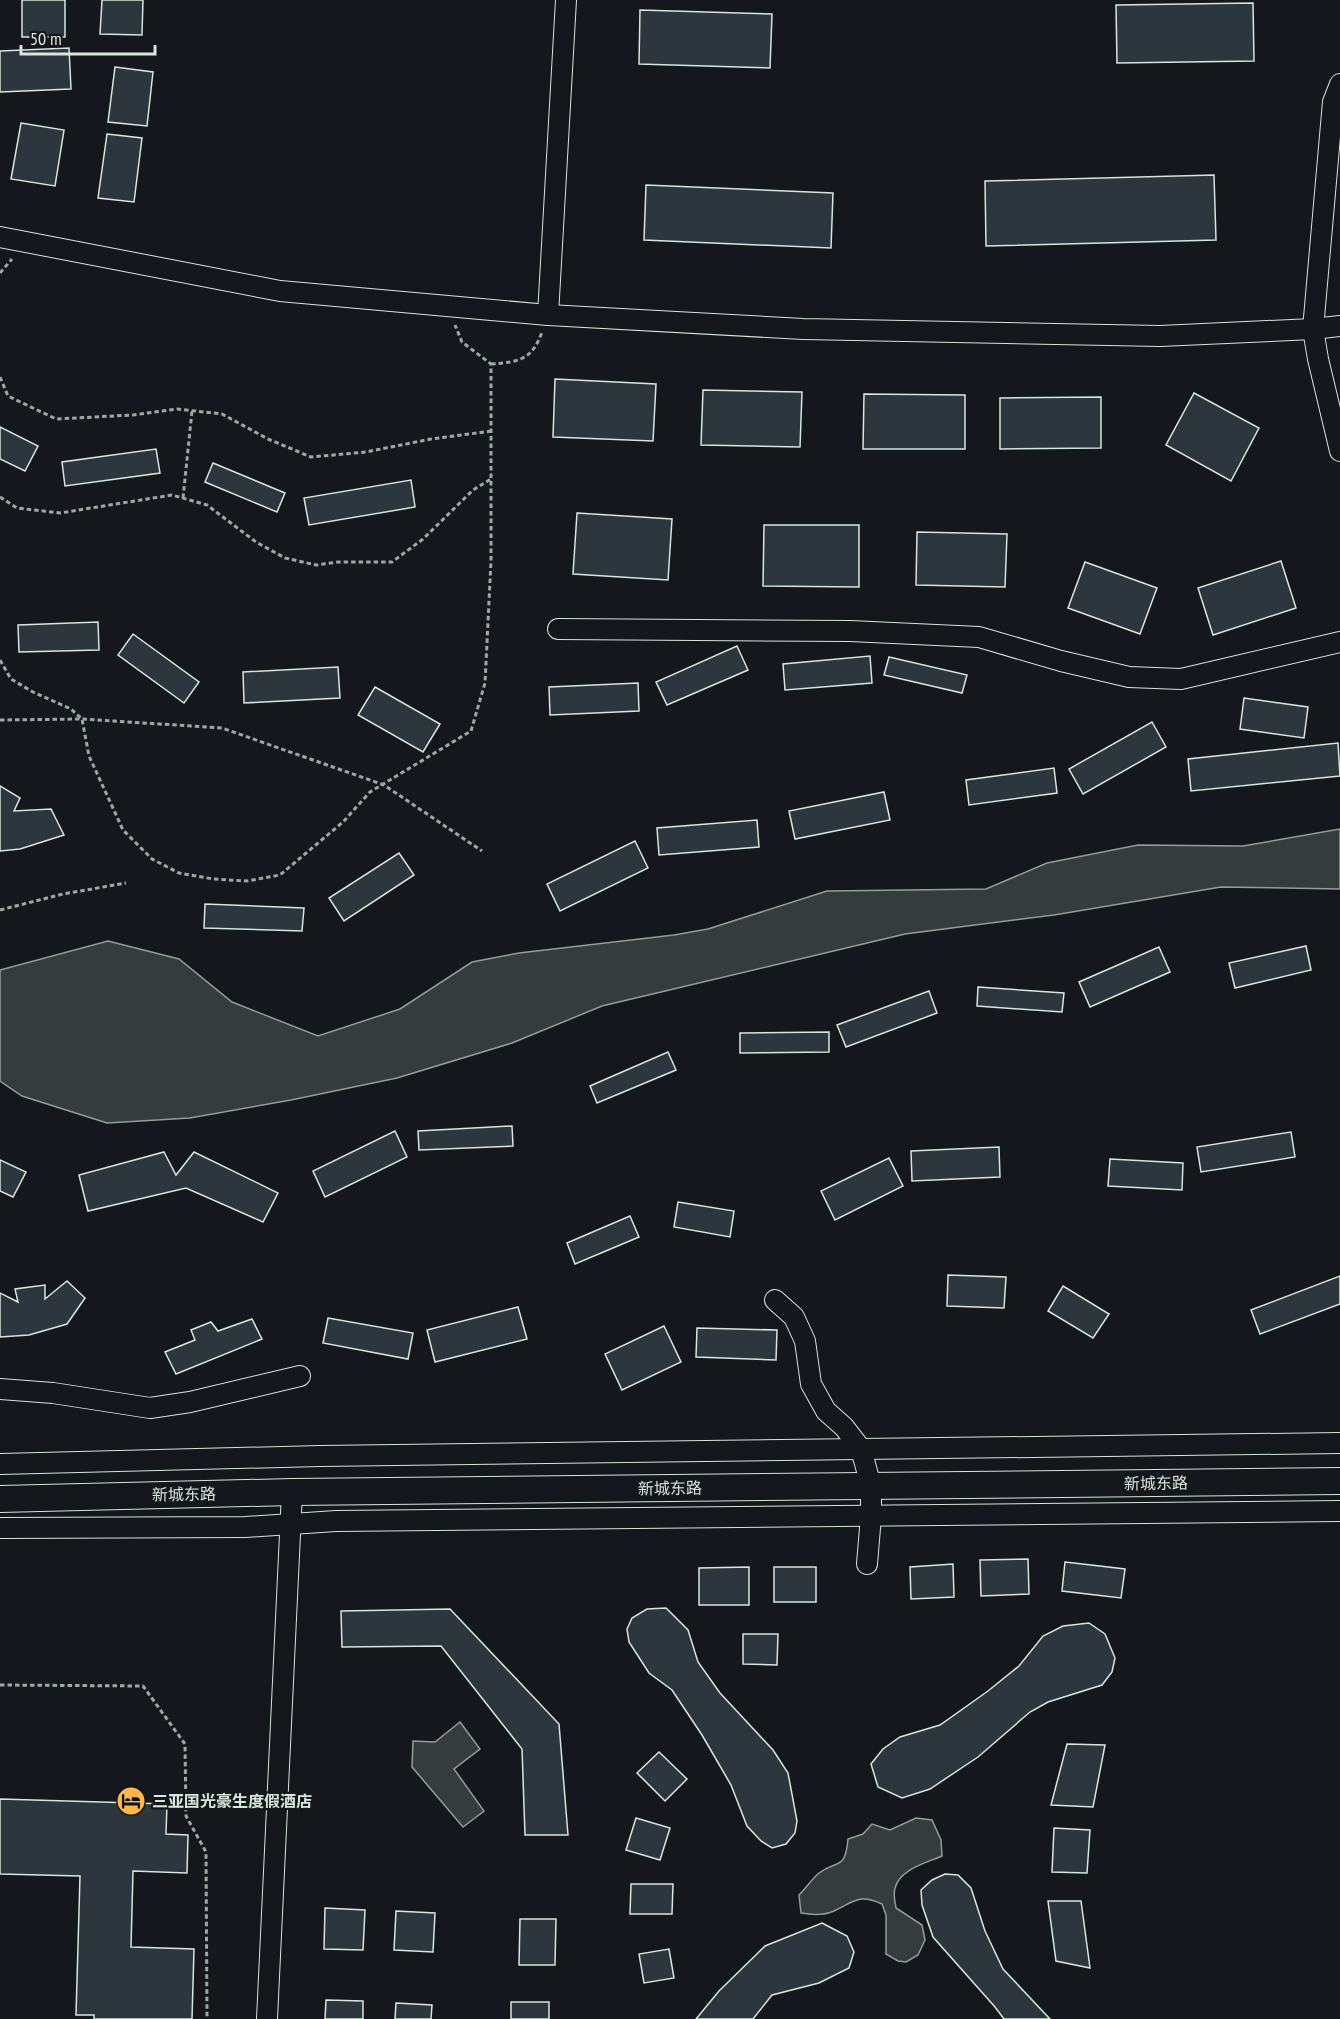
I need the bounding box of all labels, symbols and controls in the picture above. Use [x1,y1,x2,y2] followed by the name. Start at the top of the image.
[21,18,154,56] scale bar
[30,27,62,50] text: 50 m
[1124,1472,1188,1494] street label: 新城东路
[638,1477,702,1499] street label: 新城东路
[152,1483,216,1505] street label: 新城东路
[115,1785,147,1817] hotel icon: 三亚国光豪生度假酒店
[152,1791,312,1811] place label: 三亚国光豪生度假酒店

